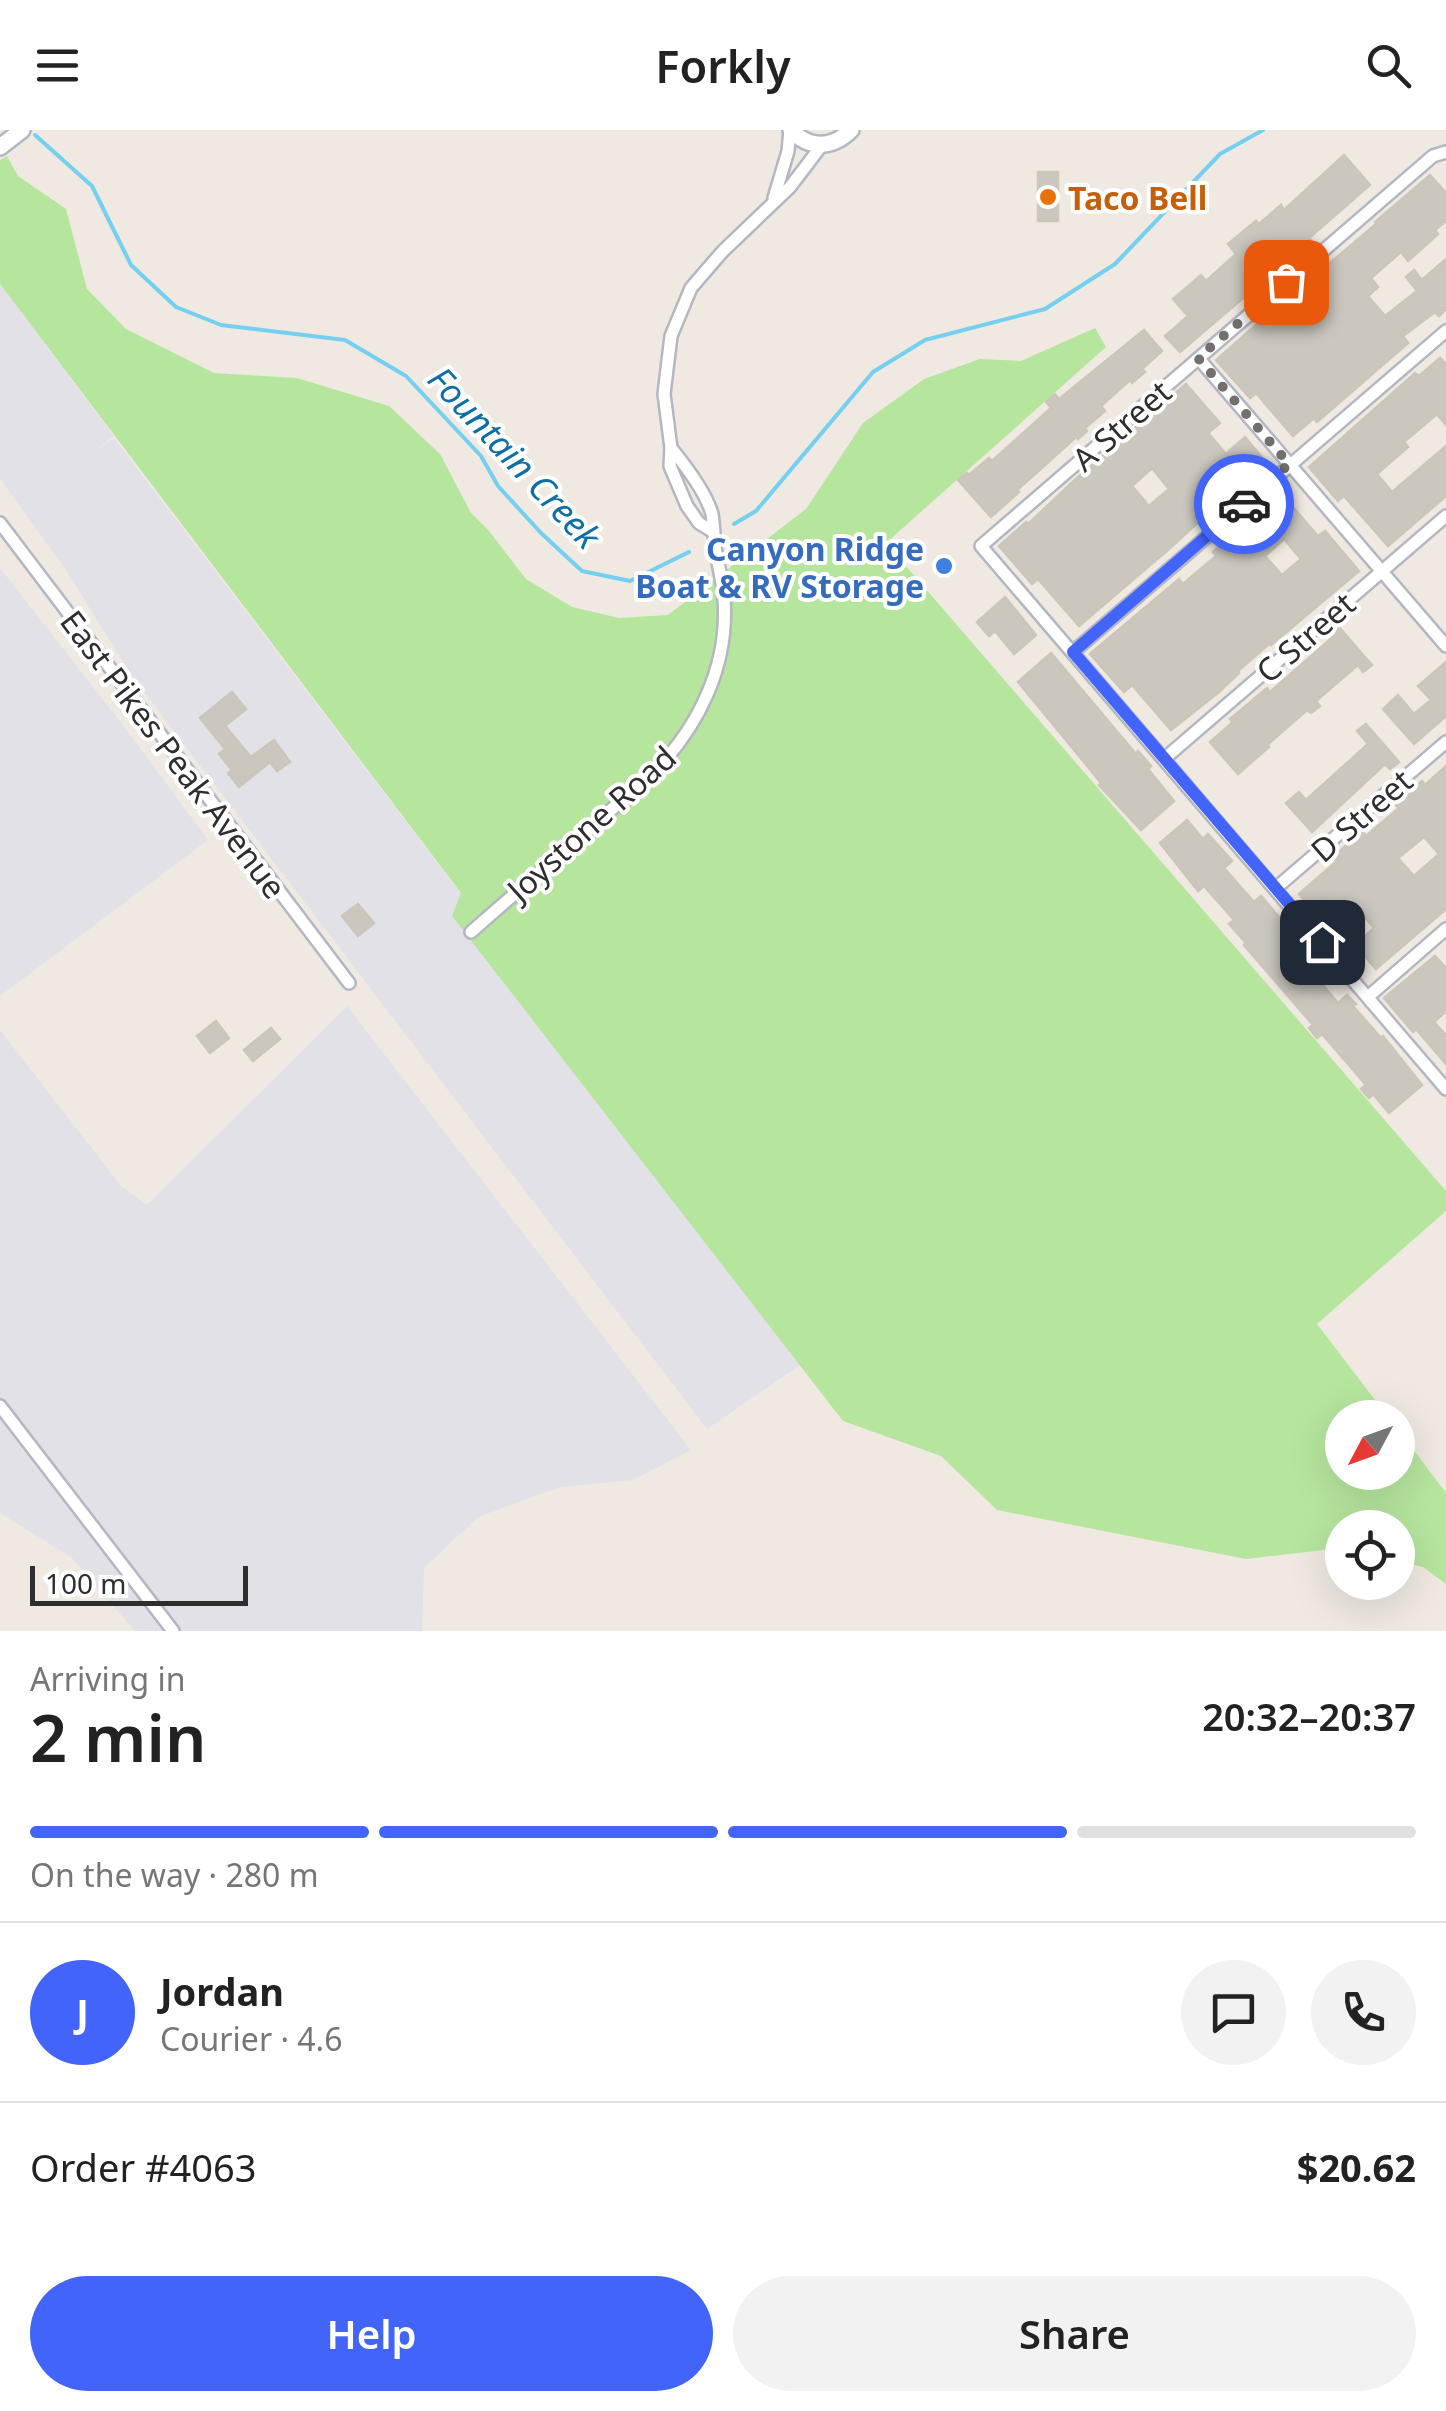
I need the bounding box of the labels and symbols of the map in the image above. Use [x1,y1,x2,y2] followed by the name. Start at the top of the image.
[1068,176,1207,219] place label: Taco Bell
[1037,186,1059,208] marker: Taco Bell
[1244,240,1329,325] pin
[418,356,613,559] water label: Fountain Creek
[1062,370,1180,480] street label: A Street
[1194,454,1294,554] courier
[635,527,924,607] place label: Canyon Ridge Boat & RV Storage
[933,555,955,577] marker: Canyon Ridge Boat & RV Storage
[1246,582,1364,692] street label: C Street
[51,601,297,907] street label: East Pikes Peak Avenue
[495,736,685,912] street label: Joystone Road
[1301,759,1421,871] street label: D Street
[1280,900,1365,985] pin
[1325,1400,1415,1490] north arrow
[30,1561,248,1606] scale bar

